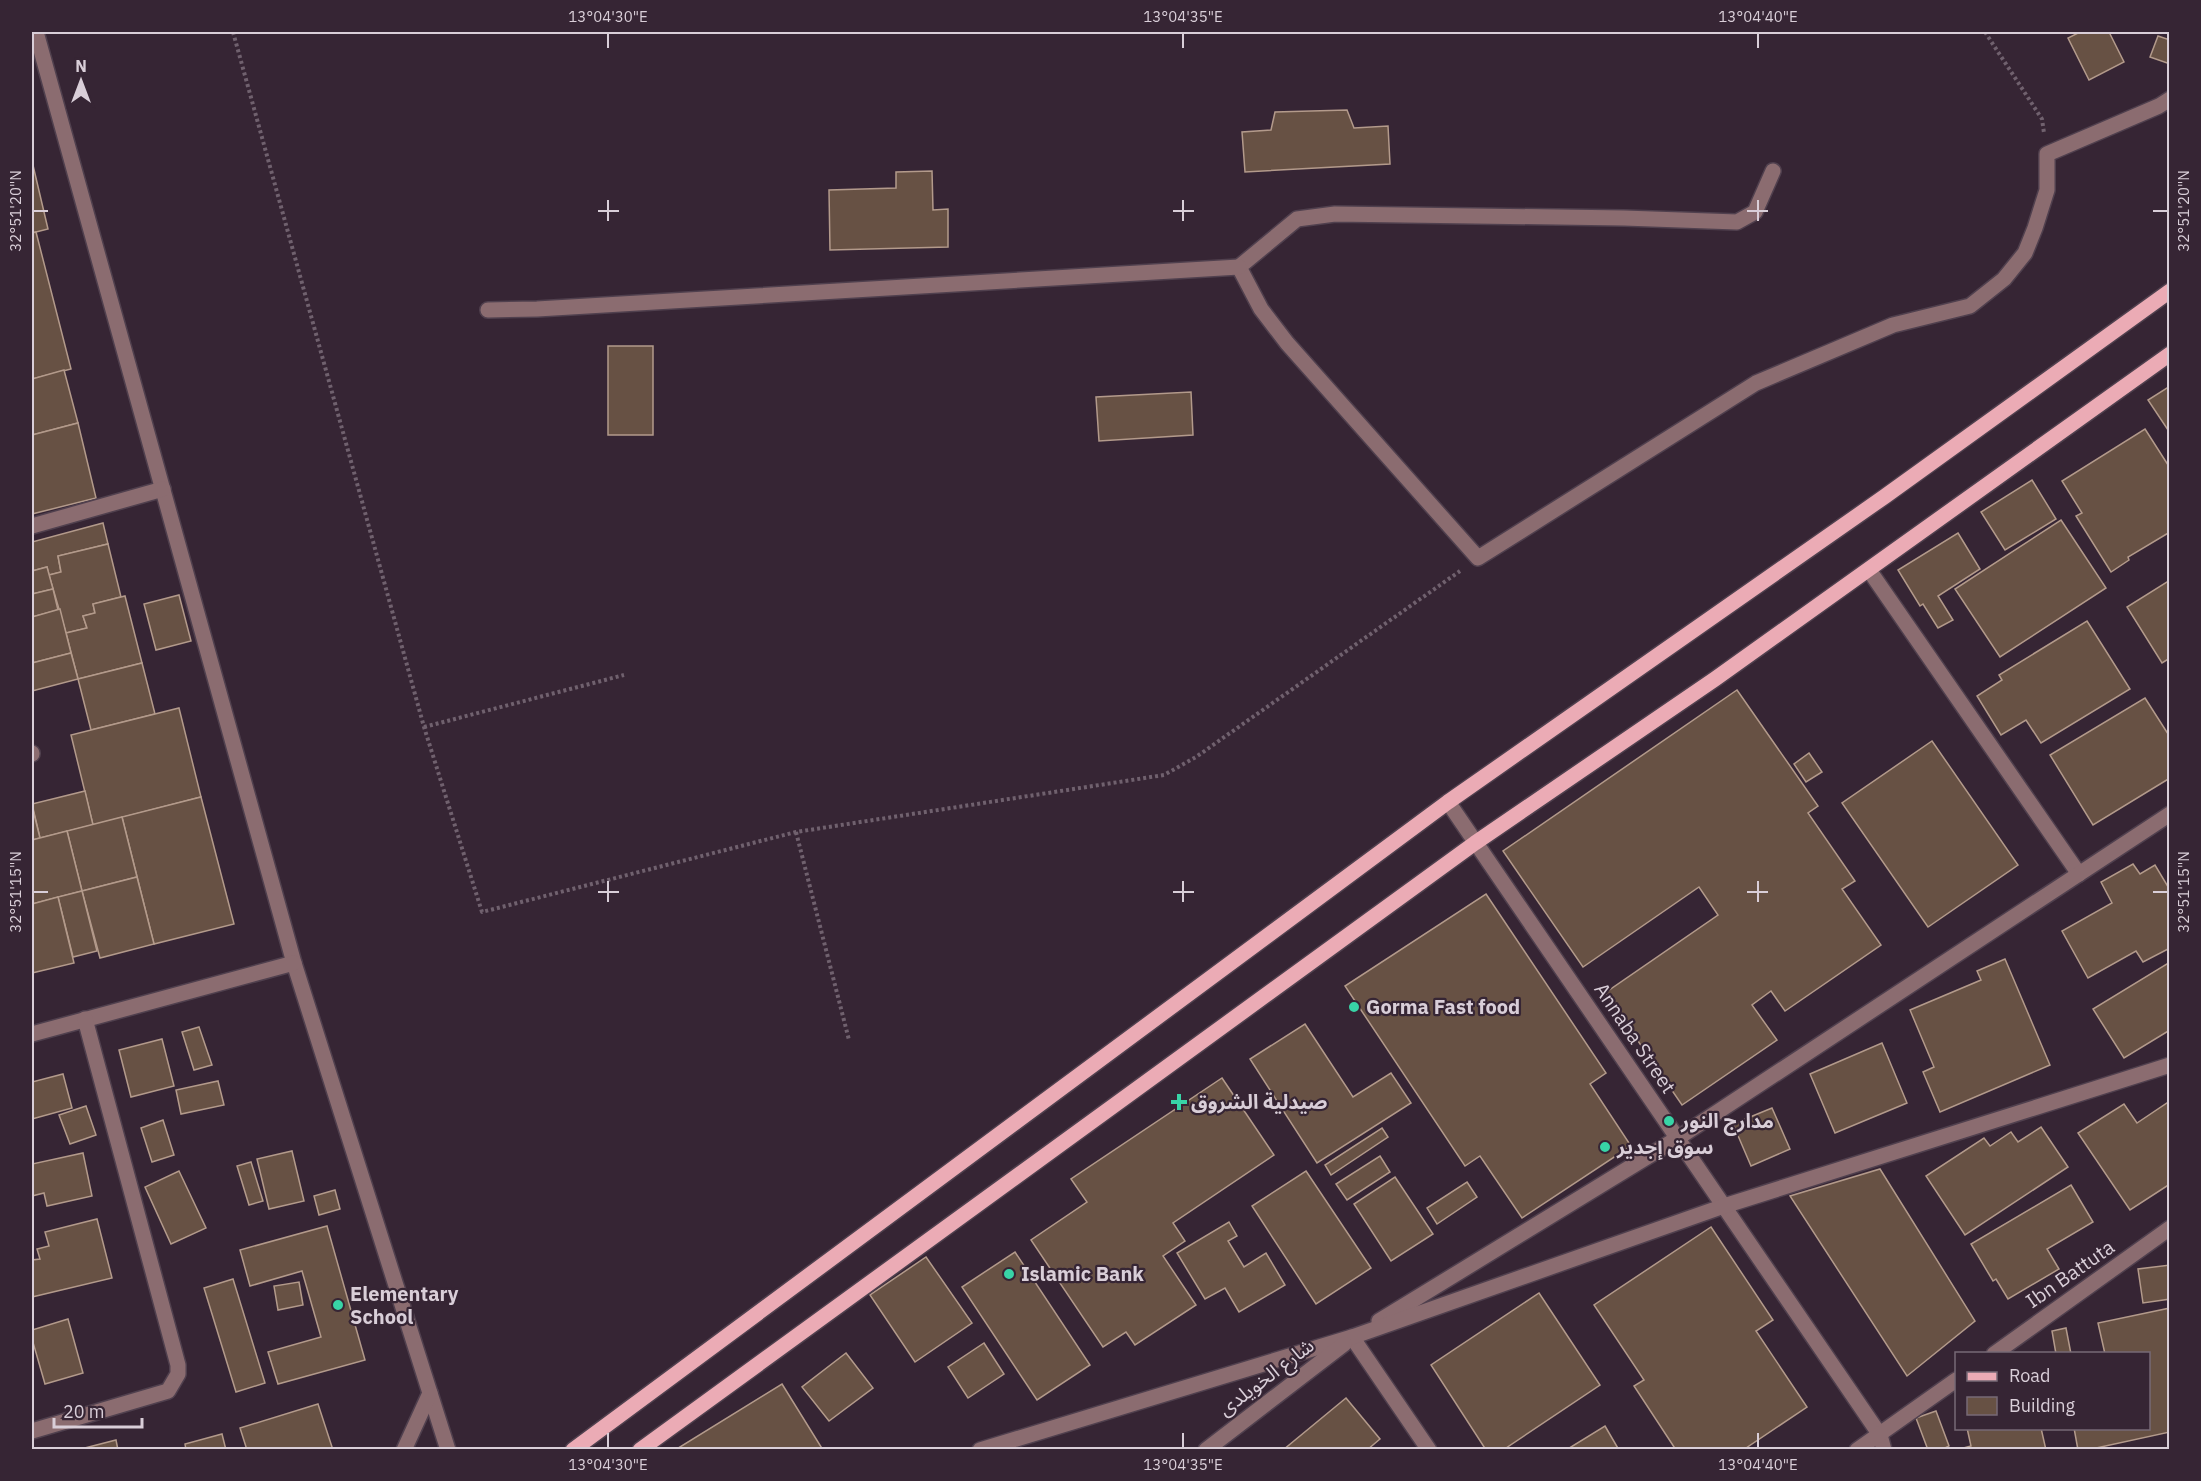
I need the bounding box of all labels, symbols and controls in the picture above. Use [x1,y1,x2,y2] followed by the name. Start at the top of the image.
[568,7,648,26] text: 13°04'30"E
[1143,7,1223,26] text: 13°04'35"E
[1718,7,1798,26] text: 13°04'40"E
[51,51,111,111] north arrow
[75,56,87,76] text: N
[6,170,25,252] text: 32°51'20"N
[2174,170,2193,252] text: 32°51'20"N
[6,851,25,933] text: 32°51'15"N
[2174,851,2193,933] text: 32°51'15"N
[1588,977,1682,1098] street label: Annaba Street
[1366,993,1520,1020] place label: Gorma Fast food
[1347,1000,1361,1014] marker: Gorma Fast food
[1191,1088,1327,1115] place label: صيدلية الشروق
[1172,1095,1186,1109] marker: صيدلية الشروق
[1680,1107,1774,1136] place label: مدارج النور
[1662,1114,1676,1128] marker: مدارج النور
[1616,1133,1713,1161] place label: سوق إجدير
[1598,1140,1612,1154] marker: سوق إجدير
[2020,1233,2120,1314] street label: Ibn Battuta
[1021,1260,1144,1287] place label: Islamic Bank
[1002,1267,1016,1281] marker: Islamic Bank
[350,1280,459,1330] place label: Elementary School
[331,1298,345,1312] marker: Elementary School
[1212,1332,1320,1423] street label: شارع الخويلدى
[1955,1352,2150,1430] legend
[2009,1364,2050,1387] text: Road
[54,1391,142,1429] scale bar
[2009,1394,2076,1417] text: Building
[63,1400,105,1423] text: 20 m
[568,1455,648,1474] text: 13°04'30"E
[1143,1455,1223,1474] text: 13°04'35"E
[1718,1455,1798,1474] text: 13°04'40"E

